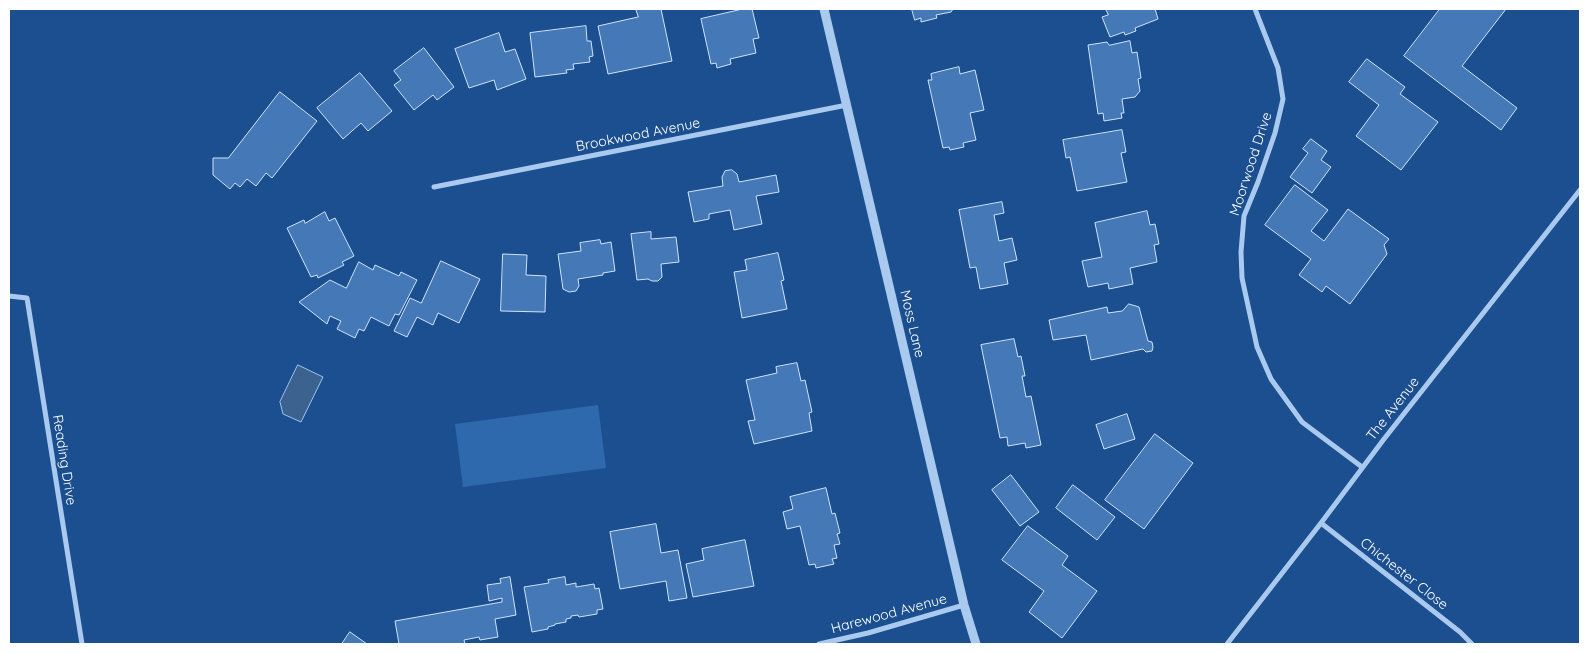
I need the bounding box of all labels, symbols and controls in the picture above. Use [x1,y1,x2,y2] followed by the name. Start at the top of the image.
[1226,110,1276,218] street label: Moorwood Drive
[574,115,702,155] street label: Brookwood Avenue
[896,289,928,359] street label: Moss Lane
[1363,374,1423,444] street label: The Avenue
[49,413,79,507] street label: Reading Drive
[1357,535,1451,613] street label: Chichester Close
[829,590,949,638] street label: Harewood Avenue

